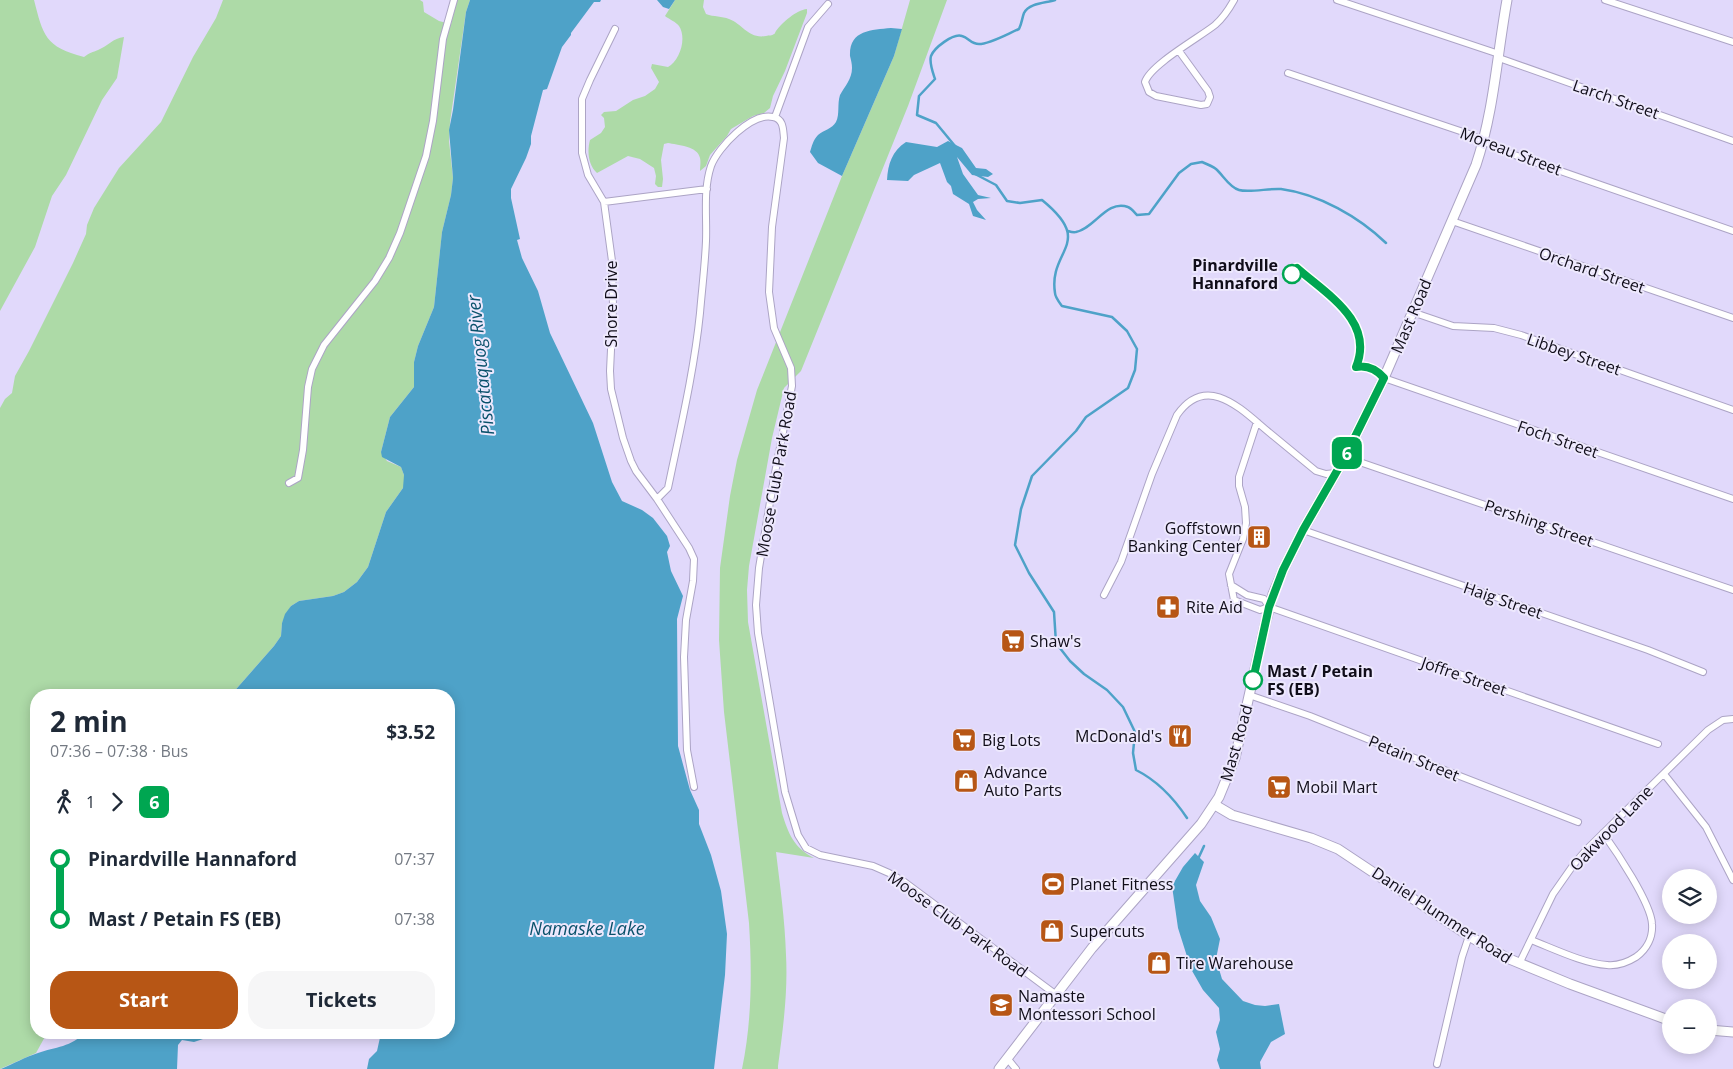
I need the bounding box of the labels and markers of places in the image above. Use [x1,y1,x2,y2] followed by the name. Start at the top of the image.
[1192,254,1278,294] place label: Pinardville Hannaford
[1282,264,1302,284] marker: Pinardville Hannaford
[1128,517,1242,557] place label: Goffstown Banking Center
[1246,524,1272,550] building icon: Goffstown Banking Center
[1155,594,1181,620] pharmacy icon: Rite Aid
[1186,596,1243,618] place label: Rite Aid
[1000,628,1026,654] supermarket icon: Shaw's
[1030,630,1081,652] place label: Shaw's
[1267,660,1373,700] place label: Mast / Petain FS (EB)
[1243,670,1263,690] marker: Mast / Petain FS (EB)
[1167,723,1193,749] restaurant icon: McDonald's
[1075,725,1162,747] place label: McDonald's
[951,727,977,753] supermarket icon: Big Lots
[982,729,1041,751] place label: Big Lots
[984,761,1062,801] place label: Advance Auto Parts
[953,768,979,794] shop icon: Advance Auto Parts
[1266,774,1292,800] supermarket icon: Mobil Mart
[1296,776,1378,798] place label: Mobil Mart
[1040,871,1066,897] sports icon: Planet Fitness
[1070,873,1173,895] place label: Planet Fitness
[1039,918,1065,944] shop icon: Supercuts
[1070,920,1145,942] place label: Supercuts
[1146,950,1172,976] shop icon: Tire Warehouse
[1176,952,1294,974] place label: Tire Warehouse
[1018,985,1156,1025] place label: Namaste Montessori School
[988,992,1014,1018] school or university icon: Namaste Montessori School

